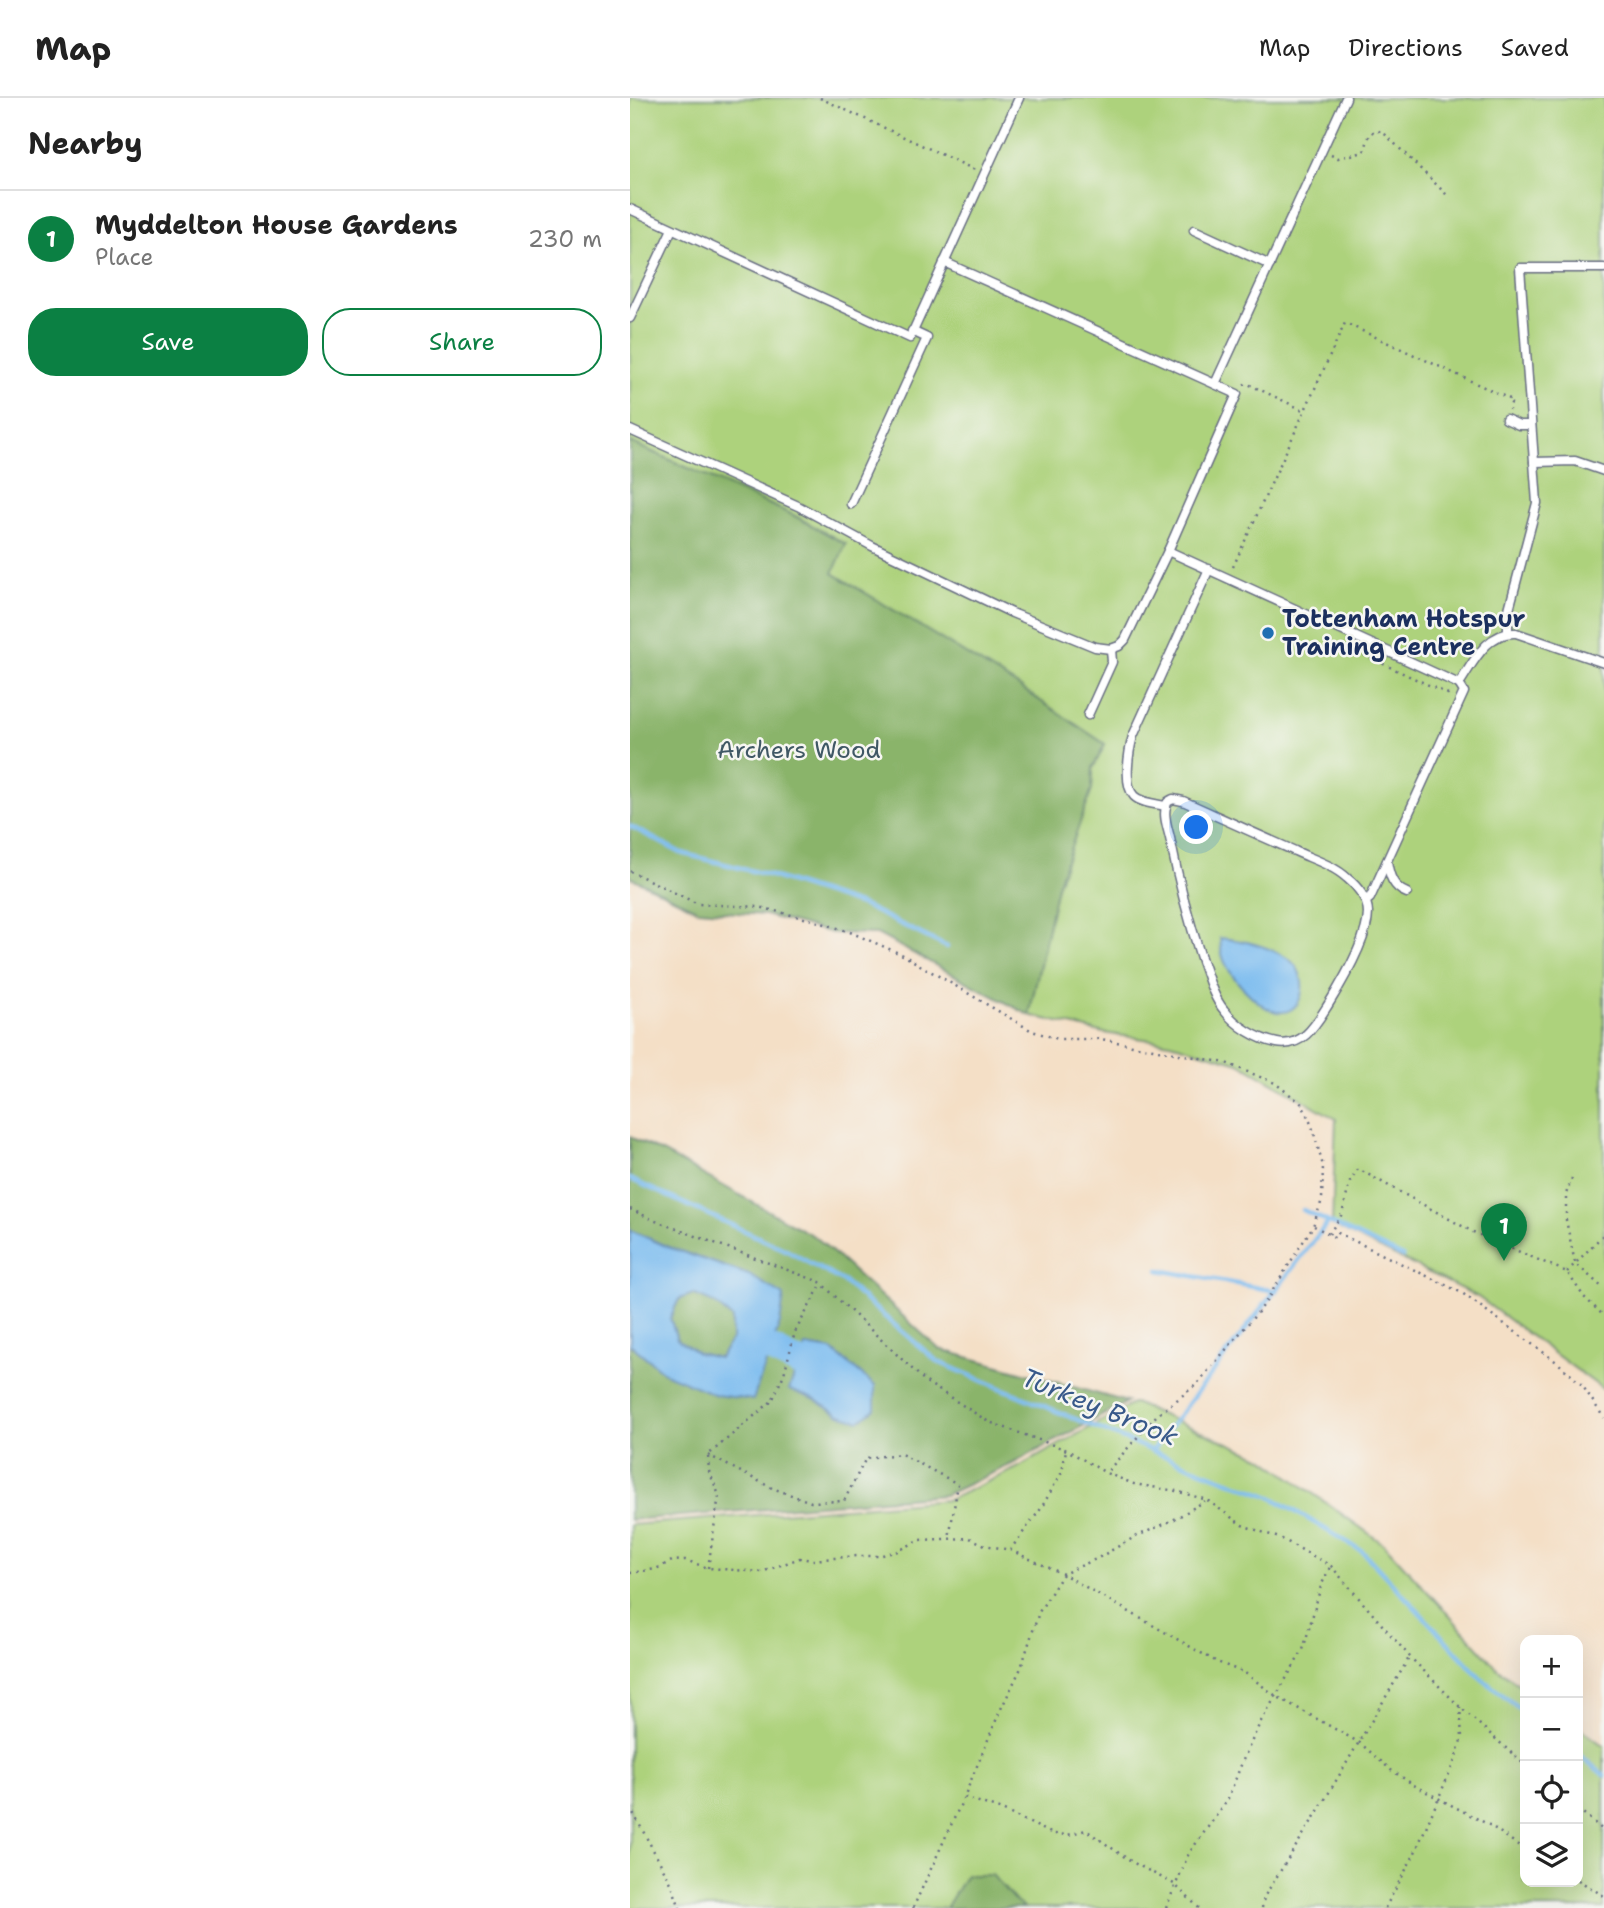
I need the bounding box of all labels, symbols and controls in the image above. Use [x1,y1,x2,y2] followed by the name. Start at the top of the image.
[35,26,111,71] text: Map
[1259,32,1310,64] text: Map
[1348,32,1463,64] text: Directions
[1501,32,1569,64] text: Saved
[28,123,143,164] text: Nearby
[95,207,458,242] text: Myddelton House Gardens
[46,224,56,254] text: 1
[528,224,602,254] text: 230 m
[95,242,154,272] text: Place
[28,308,308,376] button: Save
[322,308,602,376] button: Share
[1282,603,1526,663] place label: Tottenham Hotspur Training Centre
[1260,625,1276,641] marker: Tottenham Hotspur Training Centre
[717,734,881,766] park label: Archers Wood
[1179,810,1213,844] your location
[1481,1203,1527,1261] pin: 1
[1017,1359,1184,1454] water label: Turkey Brook
[1520,1635,1583,1887] map controls
[1520,1635,1583,1698] button: +
[1520,1698,1583,1761] button: −
[1520,1761,1583,1824] button: locate
[1520,1824,1583,1887] button: layers

